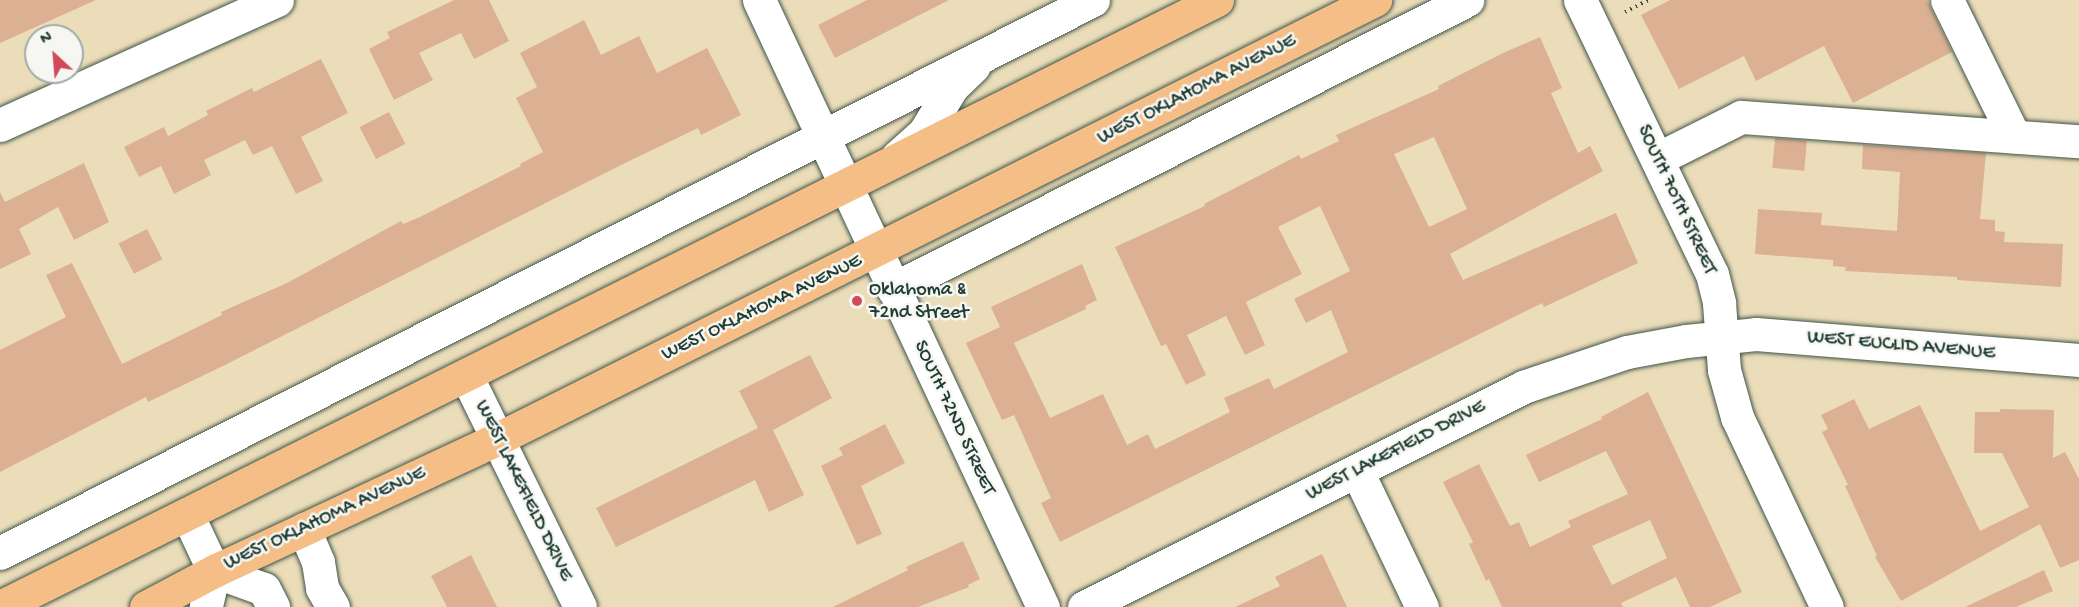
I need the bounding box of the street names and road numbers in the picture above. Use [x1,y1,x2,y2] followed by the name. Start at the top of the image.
[1094,29,1300,151] street label: WEST OKLAHOMA AVENUE
[1631,121,1721,279] street label: SOUTH 70TH STREET
[658,249,866,367] street label: WEST OKLAHOMA AVENUE
[1806,326,1996,366] street label: WEST EUCLID AVENUE
[908,337,1000,499] street label: SOUTH 72ND STREET
[1302,395,1490,507] street label: WEST LAKEFIELD DRIVE
[469,397,577,585] street label: WEST LAKEFIELD DRIVE
[220,462,430,576] street label: WEST OKLAHOMA AVENUE

